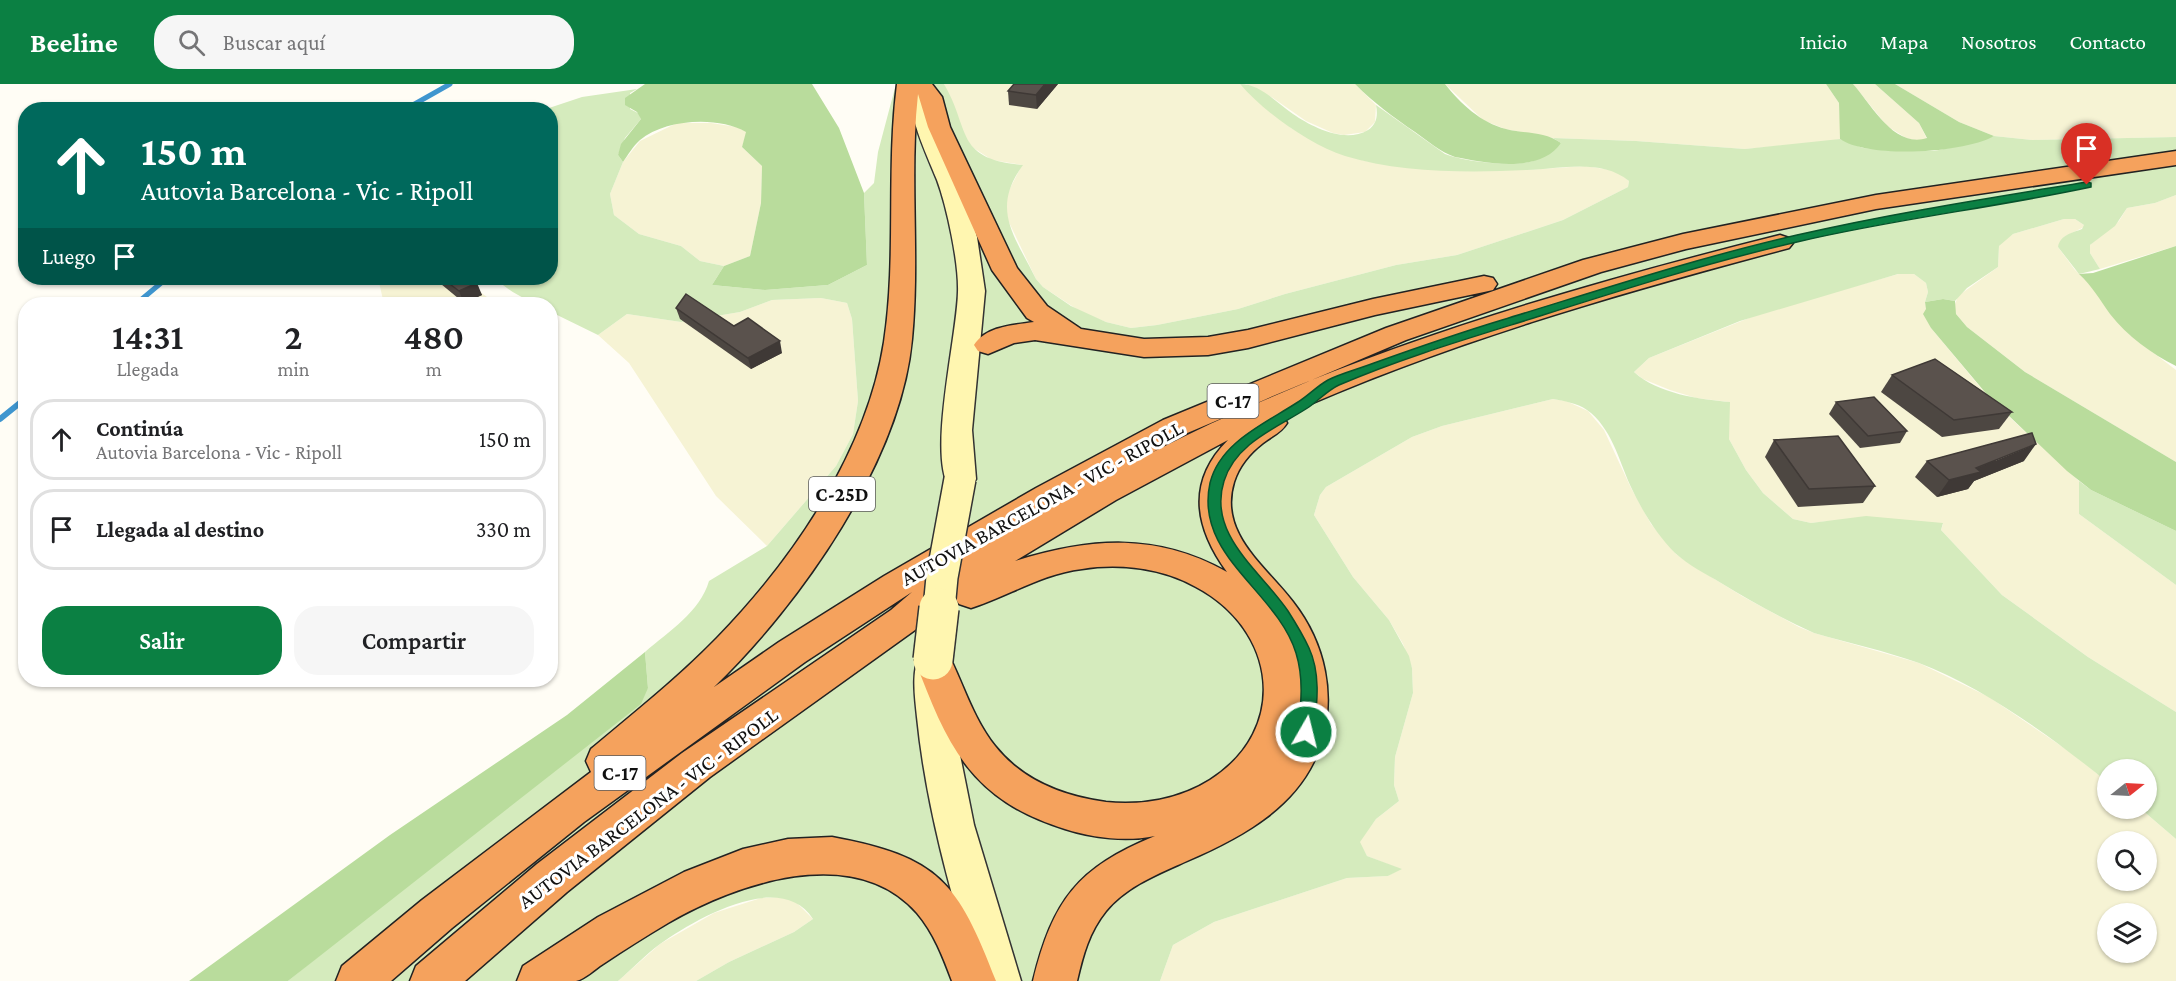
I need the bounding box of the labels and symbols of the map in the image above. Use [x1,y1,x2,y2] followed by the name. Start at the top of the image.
[2061,123,2112,185] pin
[1208,384,1258,418] road number: C-17
[897,415,1188,591] street label: AUTOVIA BARCELONA - VIC - RIPOLL
[809,477,875,511] road number: C-25D
[1274,700,1338,764] position arrow
[514,702,783,913] street label: AUTOVIA BARCELONA - VIC - RIPOLL
[594,756,646,790] road number: C-17
[2097,759,2157,819] north arrow

